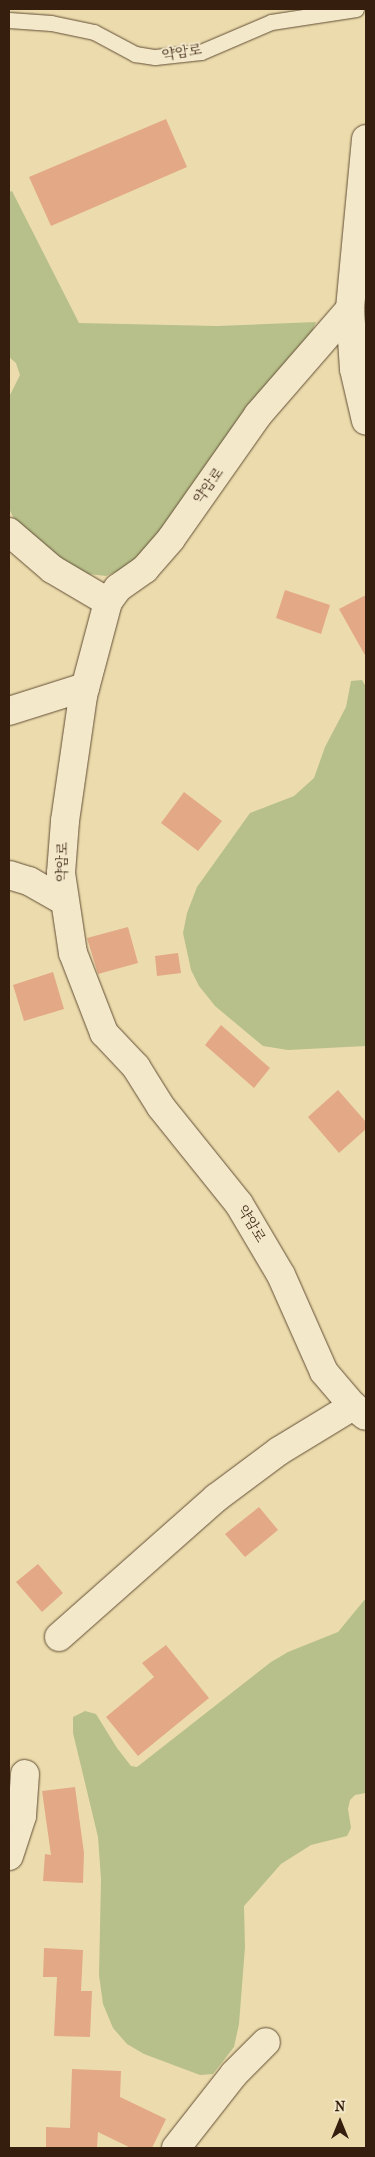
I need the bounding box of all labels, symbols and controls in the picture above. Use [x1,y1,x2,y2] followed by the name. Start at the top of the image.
[161,42,203,64] street label: 약암로
[190,465,228,507] street label: 약암로
[54,842,72,882] street label: 약암로
[233,1202,269,1246] street label: 약암로
[315,2097,365,2147] north arrow
[335,2098,345,2115] text: N

